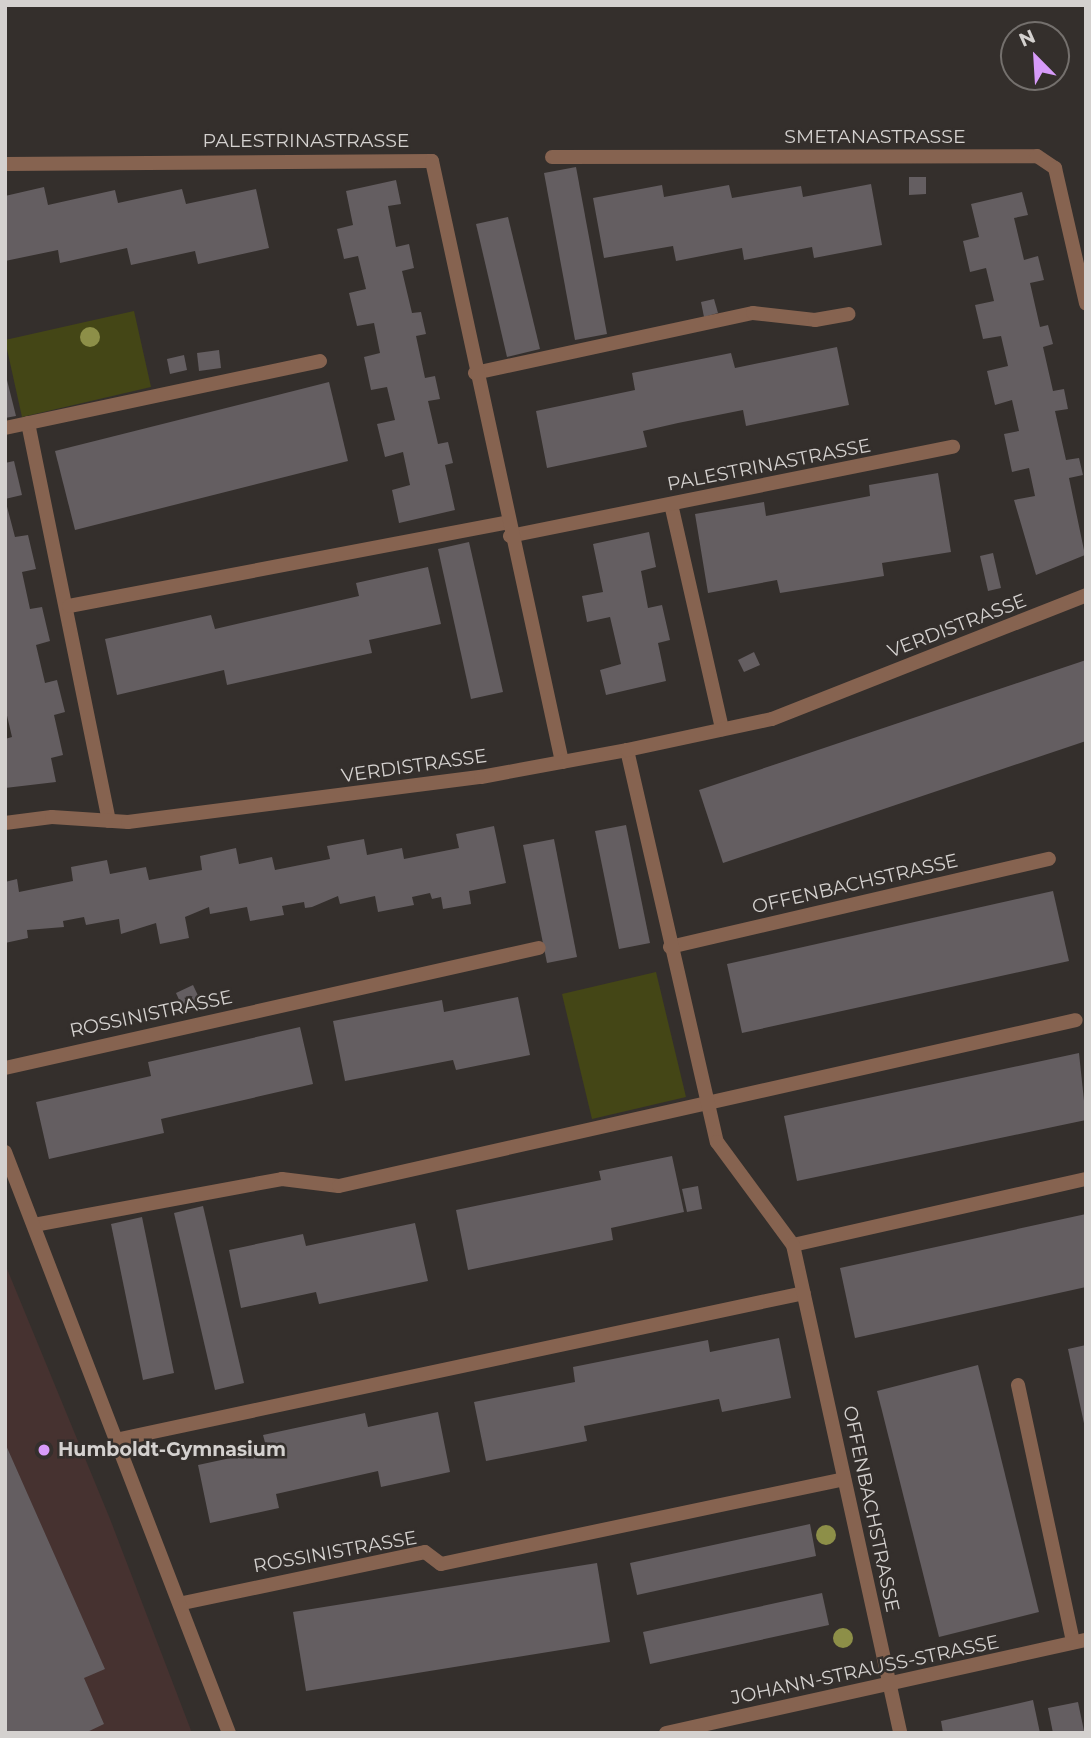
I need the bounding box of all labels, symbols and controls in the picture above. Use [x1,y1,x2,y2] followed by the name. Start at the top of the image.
[1000,21,1070,91] north arrow
[1015,25,1039,52] text: N
[784,126,966,148] street label: SMETANASTRASSE
[202,130,410,152] street label: PALESTRINASTRASSE
[665,434,873,496] street label: PALESTRINASTRASSE
[884,589,1030,663] street label: VERDISTRASSE
[340,745,488,787] street label: VERDISTRASSE
[750,849,960,919] street label: OFFENBACHSTRASSE
[68,986,234,1042] street label: ROSSINISTRASSE
[838,1404,904,1614] street label: OFFENBACHSTRASSE
[58,1439,286,1461] place label: Humboldt-Gymnasium
[36,1442,52,1458] marker: Humboldt-Gymnasium
[251,1526,419,1578] street label: ROSSINISTRASSE
[729,1630,1001,1710] street label: JOHANN-STRAUSS-STRASSE

